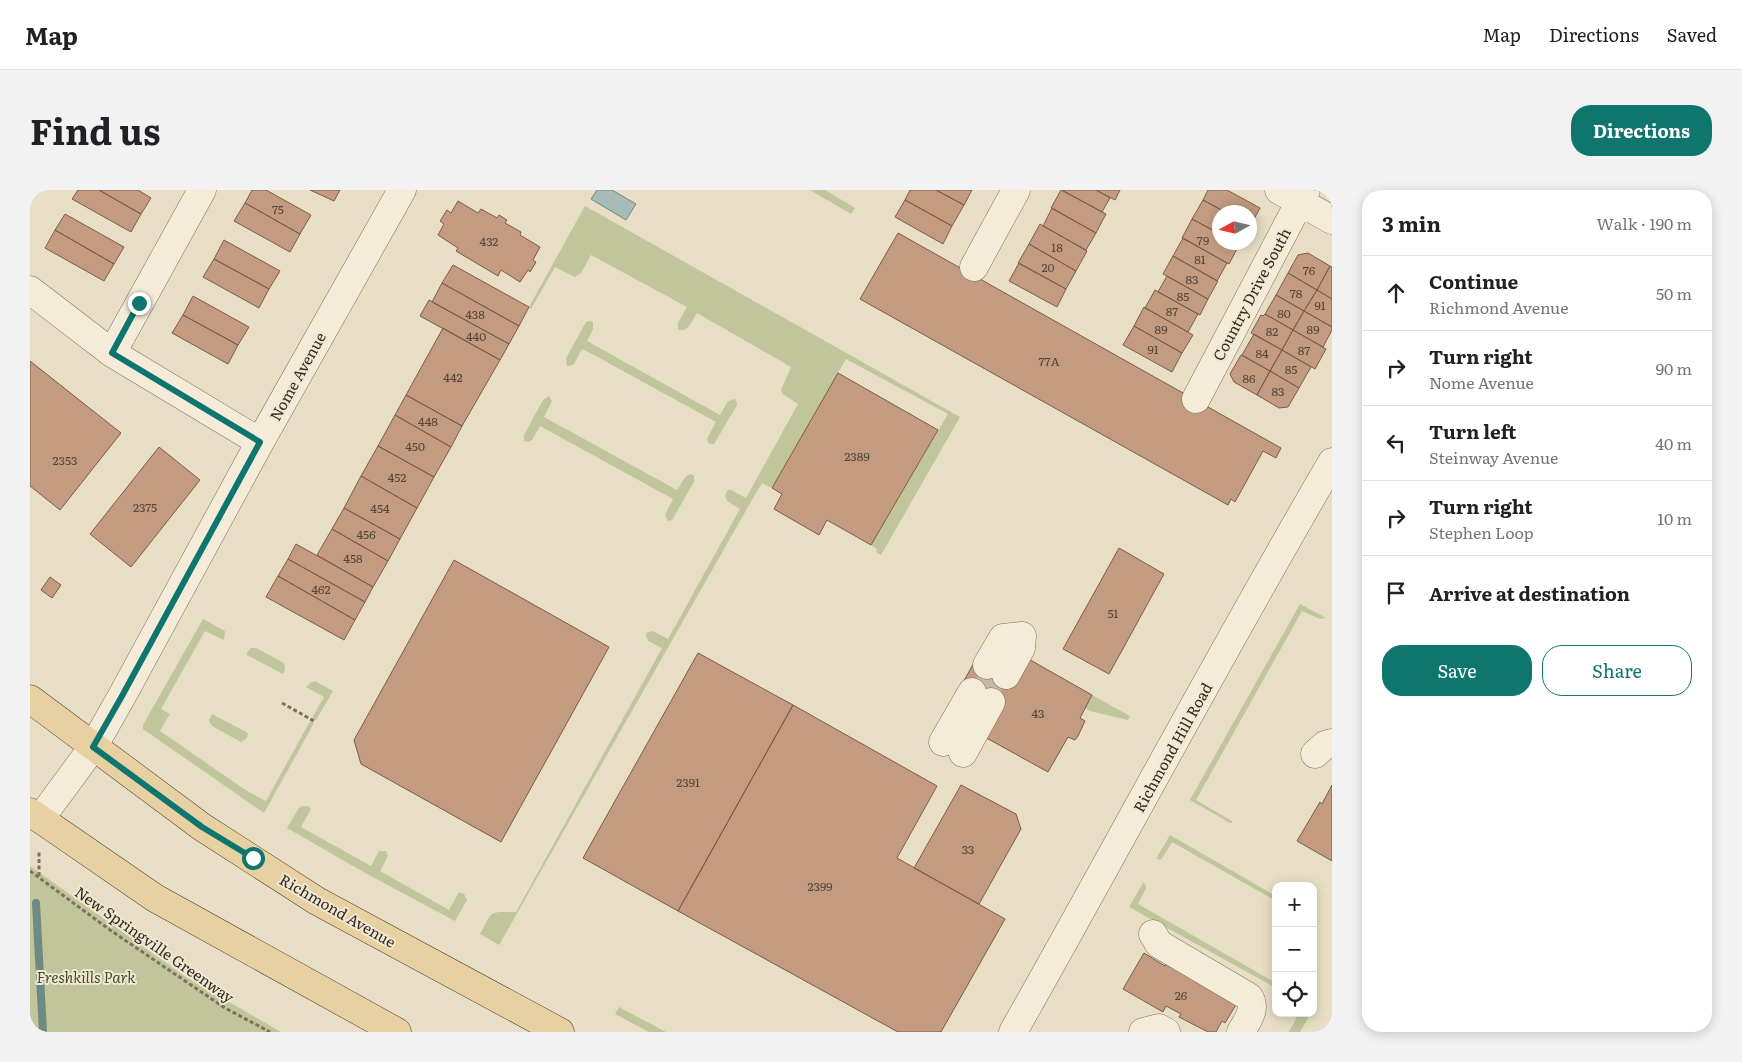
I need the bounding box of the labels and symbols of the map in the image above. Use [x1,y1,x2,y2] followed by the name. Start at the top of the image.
[272,200,284,218] house number: 75
[1212,205,1257,250] north arrow
[1206,223,1296,365] street label: Country Drive South
[1197,231,1209,249] house number: 79
[480,232,498,250] house number: 432
[1051,238,1063,256] house number: 18
[1194,250,1206,268] house number: 81
[1041,258,1055,276] house number: 20
[1303,261,1316,279] house number: 76
[1185,270,1199,288] house number: 83
[1290,284,1303,302] house number: 78
[1177,287,1189,305] house number: 85
[128,292,151,315] route end
[1314,296,1326,314] house number: 91
[1166,302,1178,320] house number: 87
[1277,304,1291,322] house number: 80
[465,305,485,323] house number: 438
[1155,320,1167,338] house number: 89
[1307,320,1319,338] house number: 89
[1266,322,1278,340] house number: 82
[263,327,331,425] street label: Nome Avenue
[466,327,486,345] house number: 440
[1147,340,1159,358] house number: 91
[1298,341,1310,359] house number: 87
[1255,344,1269,362] house number: 84
[1039,352,1060,370] house number: 77A
[1285,360,1297,378] house number: 85
[443,368,463,386] house number: 442
[1242,369,1256,387] house number: 86
[1271,382,1285,400] house number: 83
[418,412,438,430] house number: 448
[405,437,425,455] house number: 450
[844,447,870,465] house number: 2389
[52,451,78,469] house number: 2353
[388,468,406,486] house number: 452
[133,498,157,516] house number: 2375
[370,499,390,517] house number: 454
[356,525,376,543] house number: 456
[343,549,363,567] house number: 458
[311,580,331,598] house number: 462
[1108,604,1119,622] house number: 51
[1127,678,1217,816] street label: Richmond Hill Road
[1031,704,1045,722] house number: 43
[676,773,700,791] house number: 2391
[962,840,974,858] house number: 33
[242,847,265,870] route start
[276,867,401,953] street label: Richmond Avenue
[807,877,833,895] house number: 2399
[71,880,240,1008] street label: New Springville Greenway
[37,965,136,988] park label: Freshkills Park
[1175,986,1188,1004] house number: 26

